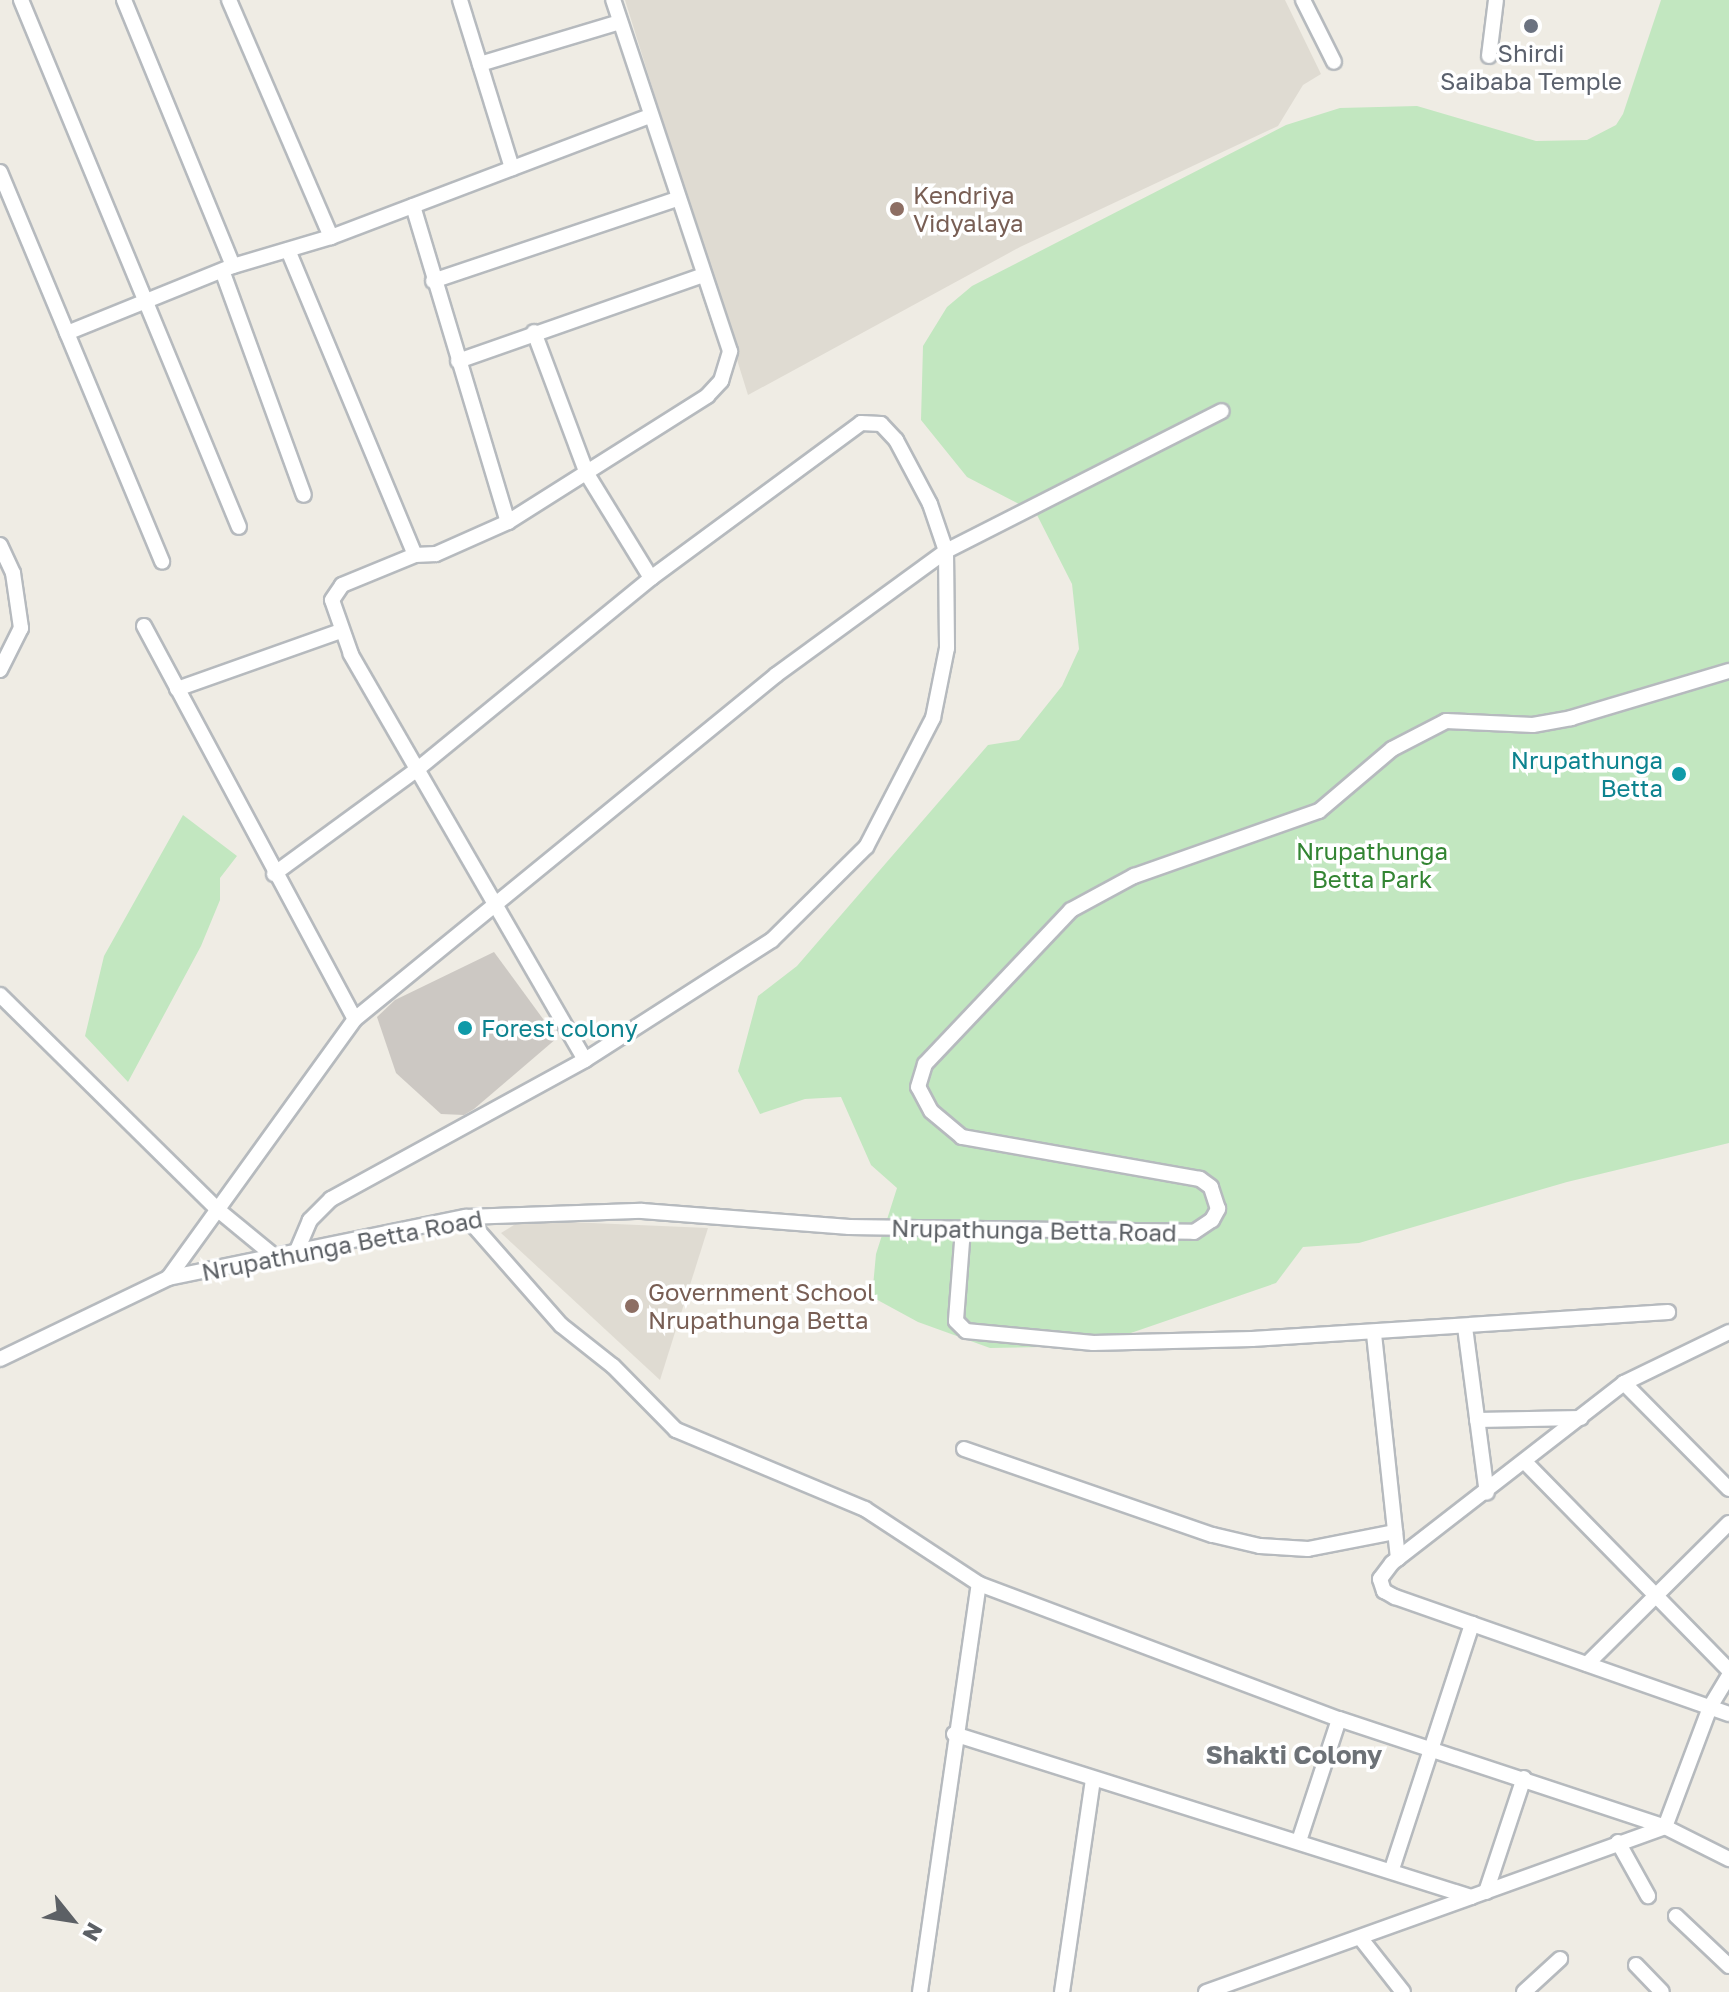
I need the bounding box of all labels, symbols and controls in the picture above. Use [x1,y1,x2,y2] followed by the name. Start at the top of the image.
[1522,17,1540,35] marker: Shirdi Saibaba Temple
[1440,39,1622,95] place label: Shirdi Saibaba Temple
[913,181,1024,237] place label: Kendriya Vidyalaya
[888,200,906,218] marker: Kendriya Vidyalaya
[1511,746,1663,802] place label: Nrupathunga Betta
[1670,765,1688,783] marker: Nrupathunga Betta
[1296,837,1448,893] park label: Nrupathunga Betta Park
[481,1014,638,1042] place label: Forest colony
[456,1019,474,1037] marker: Forest colony
[199,1204,485,1286] street label: Nrupathunga Betta Road
[891,1213,1177,1247] street label: Nrupathunga Betta Road
[648,1278,875,1334] place label: Government School Nrupathunga Betta
[623,1297,641,1315] marker: Government School Nrupathunga Betta
[1206,1739,1382,1771] district label: Shakti Colony
[32,1880,112,1960] north arrow
[77,1918,109,1946] text: N

